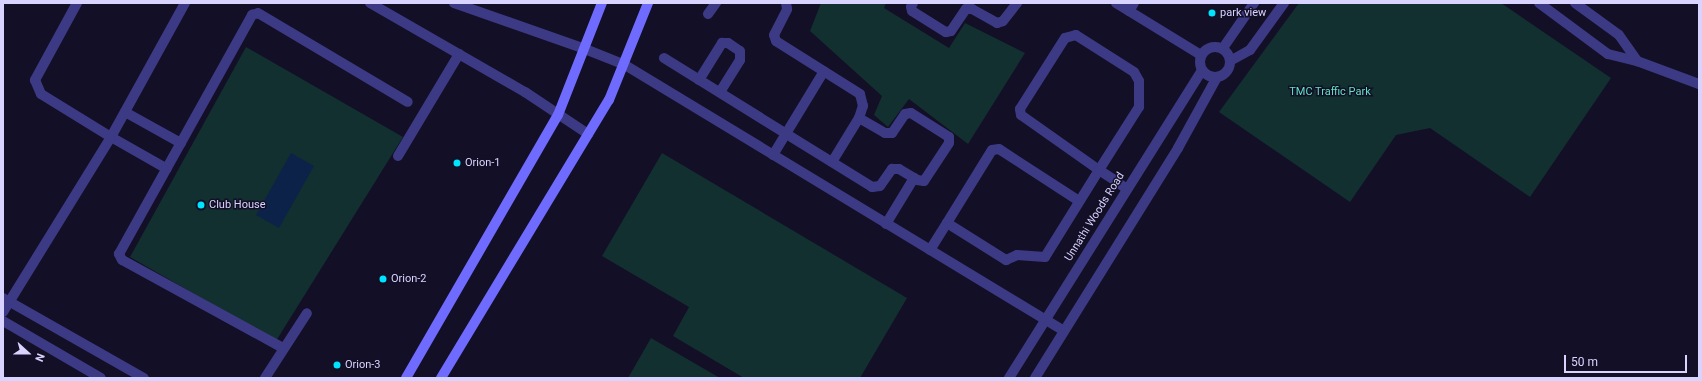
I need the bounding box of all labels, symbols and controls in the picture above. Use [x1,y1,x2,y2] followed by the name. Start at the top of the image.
[1220,6,1266,20] place label: park view
[1207,8,1217,18] marker: park view
[1289,85,1371,99] park label: TMC Traffic Park
[465,156,501,170] place label: Orion-1
[452,158,462,168] marker: Orion-1
[1062,170,1128,264] street label: Unnathi Woods Road
[209,198,265,212] place label: Club House
[196,200,206,210] marker: Club House
[391,272,427,286] place label: Orion-2
[378,274,388,284] marker: Orion-2
[8,333,48,373] north arrow
[1566,347,1689,373] scale bar
[32,352,47,363] text: N
[1571,355,1598,369] text: 50 m
[345,358,381,372] place label: Orion-3
[332,360,342,370] marker: Orion-3

